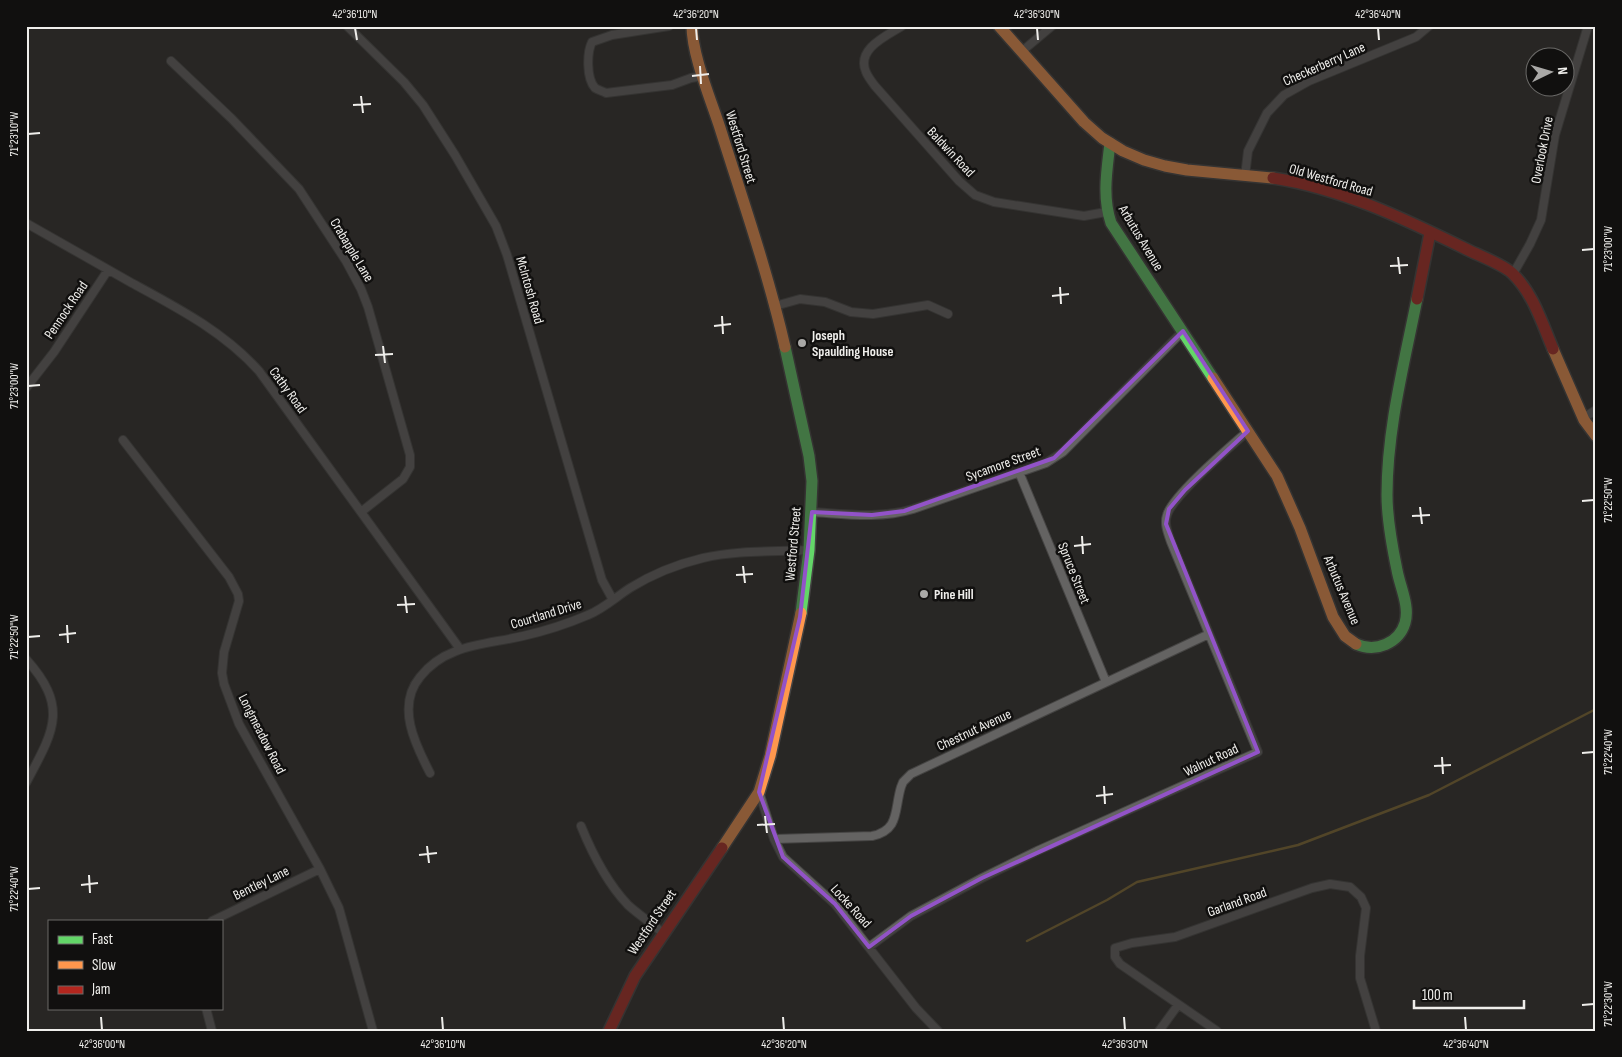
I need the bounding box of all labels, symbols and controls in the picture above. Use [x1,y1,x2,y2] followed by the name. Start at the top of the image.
[333,7,377,22] text: 42°36'10"N
[673,7,719,22] text: 42°36'20"N
[1014,7,1060,22] text: 42°36'30"N
[1355,7,1401,22] text: 42°36'40"N
[1280,38,1368,90] street label: Checkerberry Lane
[1524,48,1574,98] north arrow
[1554,66,1571,75] text: N
[722,109,760,185] street label: Westford Street
[7,111,22,156] text: 71°23'10"W
[1527,115,1557,185] street label: Overlook Drive
[924,123,979,181] street label: Baldwin Road
[1287,160,1375,200] street label: Old Westford Road
[1114,201,1167,274] street label: Arbutus Avenue
[326,215,378,285] street label: Crabapple Lane
[1601,226,1616,272] text: 71°23'00"W
[512,254,548,326] street label: McIntosh Road
[41,278,92,342] street label: Pennock Road
[811,327,893,360] place label: Joseph Spaulding House
[796,337,808,349] marker: Joseph Spaulding House
[7,363,22,409] text: 71°23'00"W
[266,364,311,417] street label: Cathy Road
[963,443,1043,485] street label: Sycamore Street
[1601,477,1616,523] text: 71°22'50"W
[781,506,805,582] street label: Westford Street
[1054,540,1094,606] street label: Spruce Street
[1319,552,1364,627] street label: Arbutus Avenue
[934,586,974,603] place label: Pine Hill
[918,588,930,600] marker: Pine Hill
[508,595,584,633] street label: Courtland Drive
[7,614,22,660] text: 71°22'50"W
[235,691,289,777] street label: Longmeadow Road
[934,705,1014,755] street label: Chestnut Avenue
[1601,729,1616,775] text: 71°22'40"W
[1181,740,1241,780] street label: Walnut Road
[230,862,292,904] street label: Bentley Lane
[7,866,22,912] text: 71°22'40"W
[827,881,875,931] street label: Locke Road
[1205,883,1269,921] street label: Garland Road
[624,886,680,958] street label: Westford Street
[48,920,222,1010] legend
[92,930,114,949] text: Fast
[92,956,116,975] text: Slow
[1414,977,1524,1009] scale bar
[91,980,110,999] text: Jam
[1601,981,1616,1027] text: 71°22'30"W
[1422,986,1453,1005] text: 100 m
[79,1037,125,1052] text: 42°36'00"N
[421,1037,465,1052] text: 42°36'10"N
[761,1037,807,1052] text: 42°36'20"N
[1102,1037,1148,1052] text: 42°36'30"N
[1443,1037,1489,1052] text: 42°36'40"N

